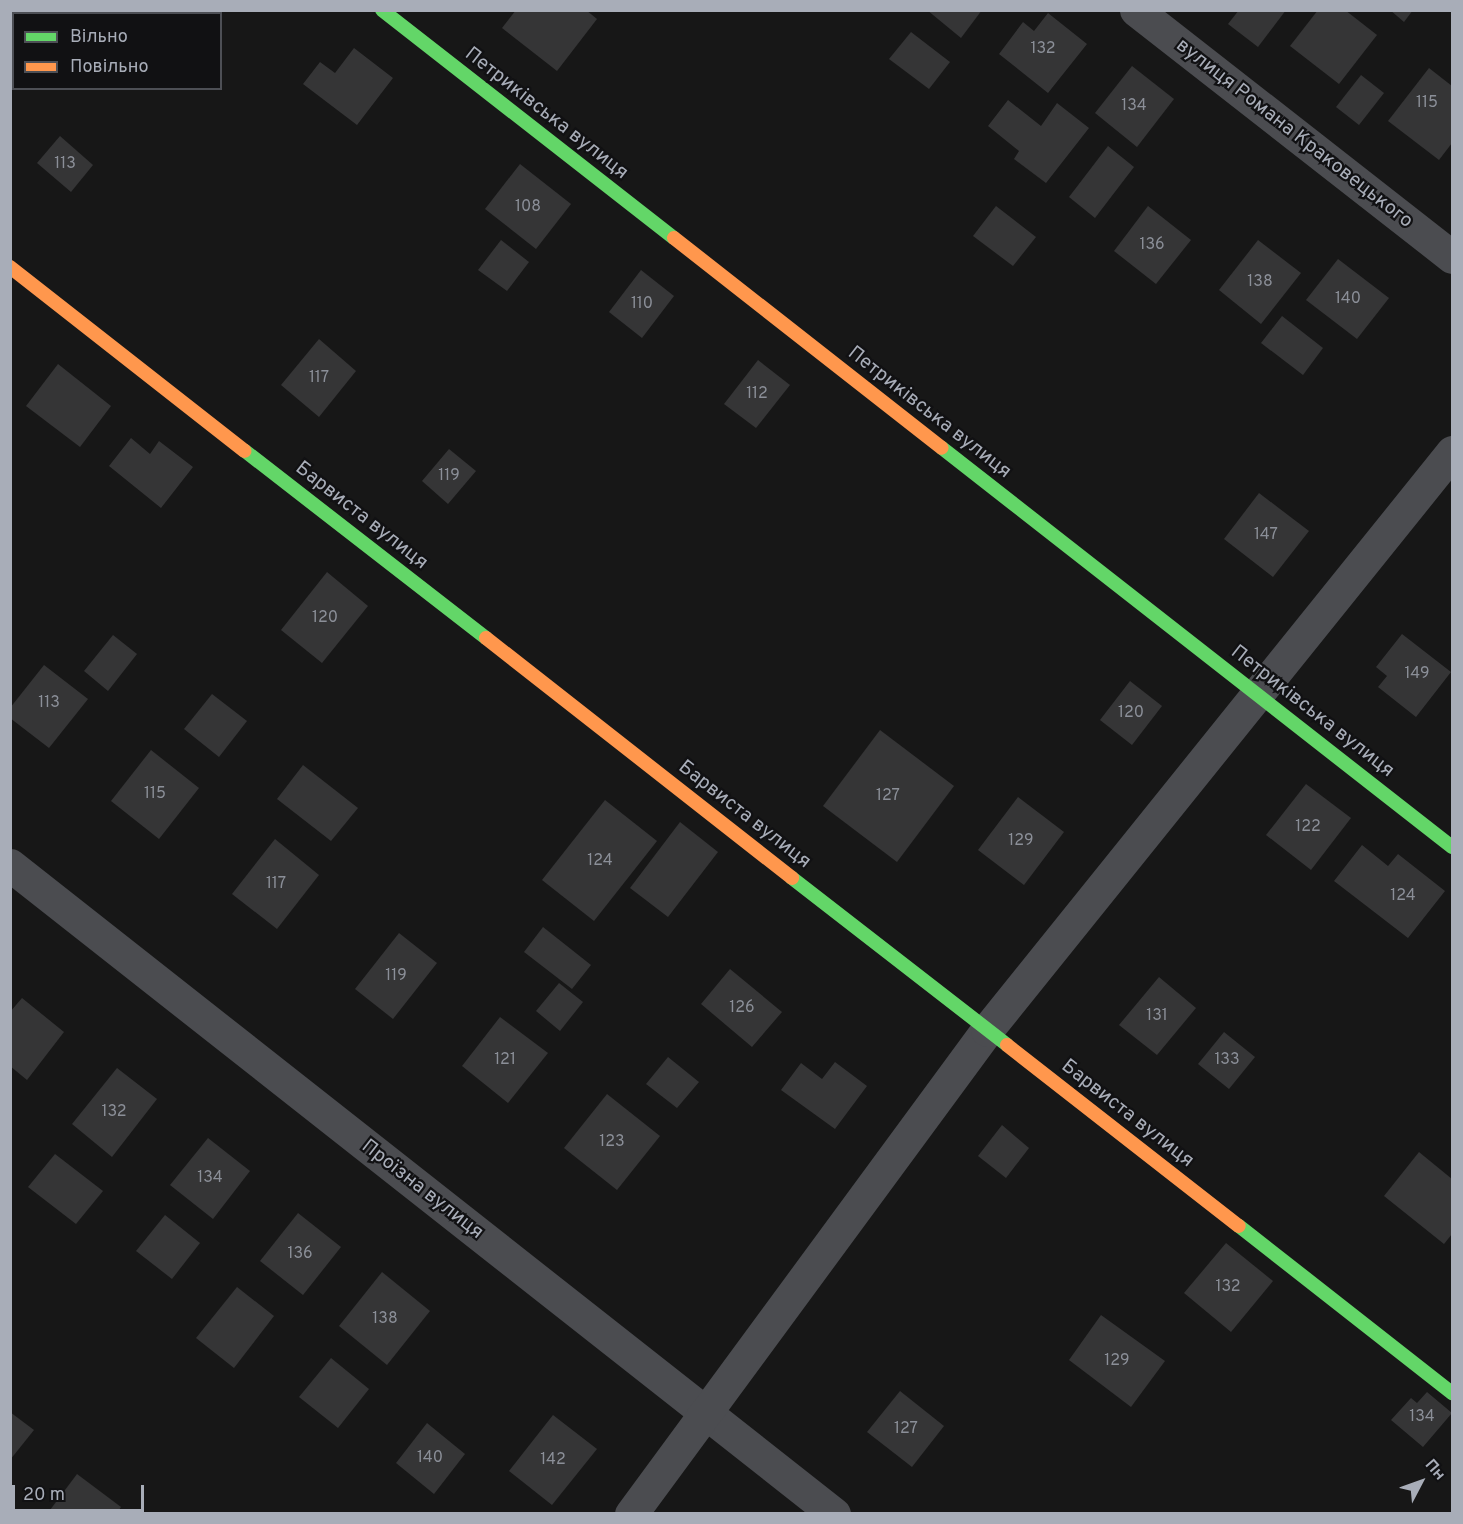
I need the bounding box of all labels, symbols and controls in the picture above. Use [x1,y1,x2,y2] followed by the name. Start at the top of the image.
[12,12,222,90] legend
[70,26,128,49] text: Вільно
[1171,34,1417,234] street label: вулиця Романа Краковецького
[1030,39,1056,59] house number: 132
[459,43,633,185] street label: Петриківська вулиця
[70,56,149,79] text: Повільно
[1416,93,1438,113] house number: 115
[1121,96,1147,116] house number: 134
[54,154,76,174] house number: 113
[515,197,541,217] house number: 108
[1139,235,1165,255] house number: 136
[1247,272,1273,292] house number: 138
[1335,289,1361,309] house number: 140
[631,294,653,314] house number: 110
[842,342,1016,484] street label: Петриківська вулиця
[309,368,329,388] house number: 117
[746,384,768,404] house number: 112
[290,457,432,575] street label: Барвиста вулиця
[438,466,460,486] house number: 119
[1254,525,1278,545] house number: 147
[312,608,338,628] house number: 120
[1225,641,1399,783] street label: Петриківська вулиця
[1405,664,1429,684] house number: 149
[38,693,60,713] house number: 113
[1118,703,1144,723] house number: 120
[673,756,815,874] street label: Барвиста вулиця
[144,784,166,804] house number: 115
[876,786,900,806] house number: 127
[1295,817,1321,837] house number: 122
[1008,831,1034,851] house number: 129
[587,851,613,871] house number: 124
[266,874,286,894] house number: 117
[1390,886,1416,906] house number: 124
[385,966,407,986] house number: 119
[729,998,755,1018] house number: 126
[1146,1006,1168,1026] house number: 131
[494,1050,516,1070] house number: 121
[1214,1050,1240,1070] house number: 133
[1056,1055,1198,1173] street label: Барвиста вулиця
[101,1102,127,1122] house number: 132
[599,1132,625,1152] house number: 123
[356,1135,488,1245] street label: Проїзна вулиця
[197,1168,223,1188] house number: 134
[287,1244,313,1264] house number: 136
[1215,1277,1241,1297] house number: 132
[372,1309,398,1329] house number: 138
[1104,1351,1130,1371] house number: 129
[1409,1407,1435,1427] house number: 134
[894,1419,918,1439] house number: 127
[417,1448,443,1468] house number: 140
[540,1450,566,1470] house number: 142
[1391,1452,1451,1512] north arrow
[1420,1455,1449,1485] text: Пн
[15,1473,147,1511] scale bar
[23,1484,65,1507] text: 20 m

